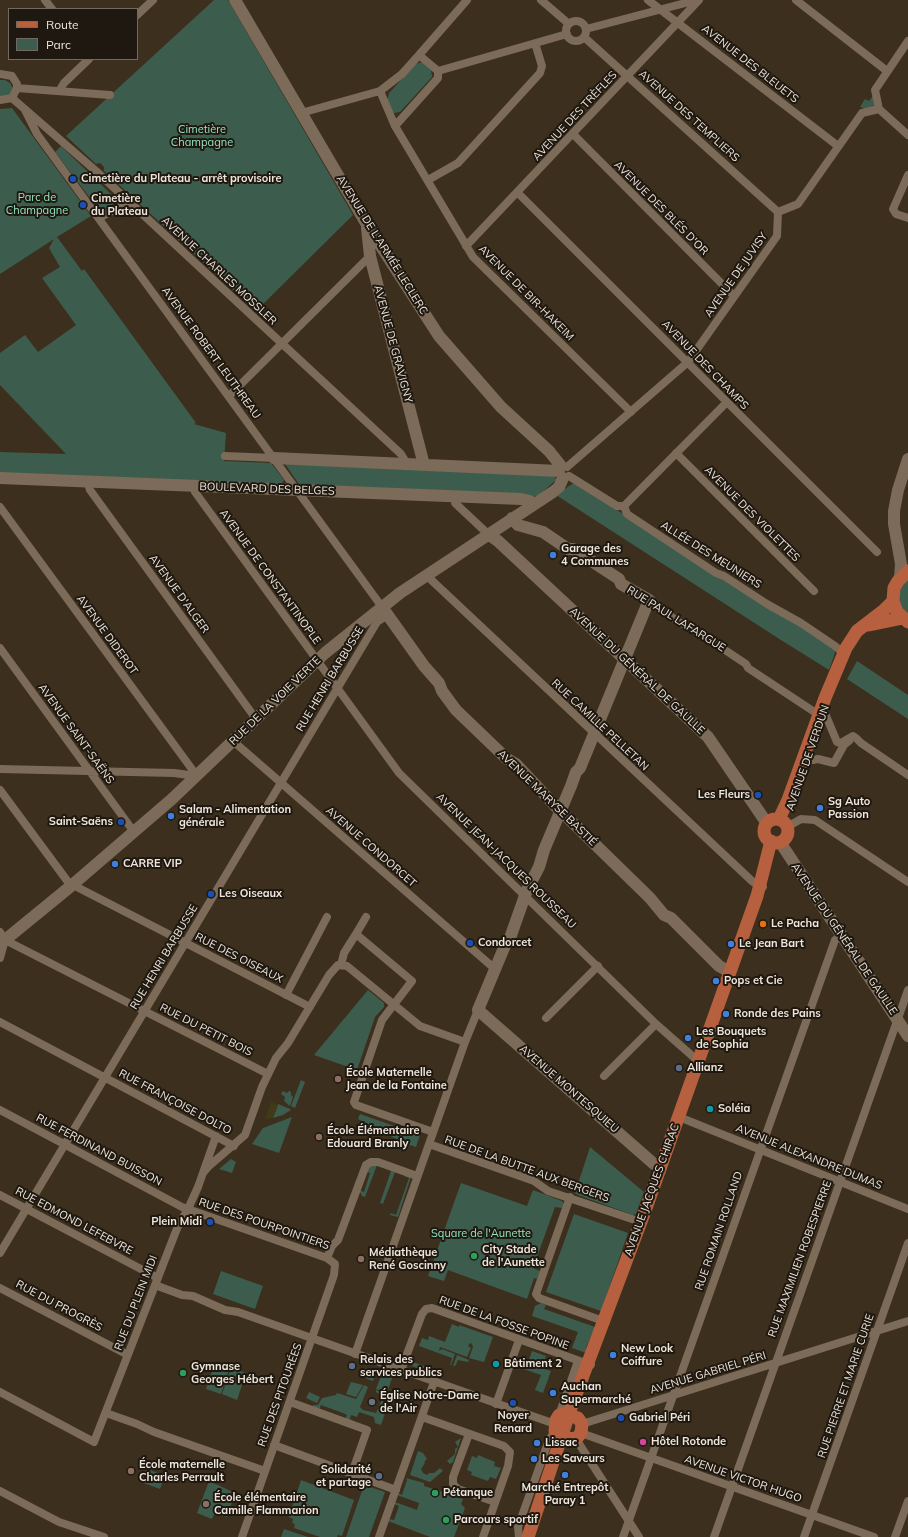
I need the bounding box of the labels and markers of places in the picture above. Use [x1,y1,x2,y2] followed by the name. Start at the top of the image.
[81,172,281,186] place label: Cimetière du Plateau - arrêt provisoire
[68,174,78,184] marker: Cimetière du Plateau - arrêt provisoire
[91,192,148,218] place label: Cimetière du Plateau
[78,200,88,210] marker: Cimetière du Plateau
[561,542,629,568] place label: Garage des 4 Communes
[548,550,558,560] marker: Garage des 4 Communes
[698,788,750,802] place label: Les Fleurs
[753,790,763,800] marker: Les Fleurs
[828,795,870,821] place label: Sg Auto Passion
[179,803,291,829] place label: Salam - Alimentation générale
[815,803,825,813] marker: Sg Auto Passion
[166,811,176,821] marker: Salam - Alimentation générale
[49,815,113,829] place label: Saint-Saëns
[116,817,126,827] marker: Saint-Saëns
[123,857,182,871] place label: CARRE VIP
[110,859,120,869] marker: CARRE VIP
[219,887,282,901] place label: Les Oiseaux
[206,889,216,899] marker: Les Oiseaux
[771,917,819,931] place label: Le Pacha
[758,919,768,929] marker: Le Pacha
[478,936,531,950] place label: Condorcet
[739,937,804,951] place label: Le Jean Bart
[465,938,475,948] marker: Condorcet
[726,939,736,949] marker: Le Jean Bart
[724,974,783,988] place label: Pops et Cie
[711,976,721,986] marker: Pops et Cie
[734,1007,821,1021] place label: Ronde des Pains
[721,1009,731,1019] marker: Ronde des Pains
[696,1025,766,1051] place label: Les Bouquets de Sophia
[683,1033,693,1043] marker: Les Bouquets de Sophia
[687,1061,723,1075] place label: Allianz
[674,1063,684,1073] marker: Allianz
[346,1066,447,1092] place label: École Maternelle Jean de la Fontaine
[333,1074,343,1084] marker: École Maternelle Jean de la Fontaine
[718,1102,750,1116] place label: Soléia
[705,1104,715,1114] marker: Soléia
[327,1124,419,1150] place label: École Élémentaire Edouard Branly
[314,1132,324,1142] marker: École Élémentaire Edouard Branly
[151,1215,202,1229] place label: Plein Midi
[205,1217,215,1227] marker: Plein Midi
[482,1243,545,1269] place label: City Stade de l'Aunette
[369,1246,446,1272] place label: Médiathèque René Goscinny
[469,1251,479,1261] marker: City Stade de l'Aunette
[356,1254,366,1264] marker: Médiathèque René Goscinny
[621,1342,673,1368] place label: New Look Coiffure
[608,1350,618,1360] marker: New Look Coiffure
[360,1353,442,1379] place label: Relais des services publics
[504,1357,562,1371] place label: Bâtiment 2
[491,1359,501,1369] marker: Bâtiment 2
[191,1360,273,1386] place label: Gymnase Georges Hébert
[347,1361,357,1371] marker: Relais des services publics
[178,1368,188,1378] marker: Gymnase Georges Hébert
[561,1380,631,1406] place label: Auchan Supermarché
[548,1388,558,1398] marker: Auchan Supermarché
[380,1389,479,1415] place label: Église Notre-Dame de l'Air
[367,1397,377,1407] marker: Église Notre-Dame de l'Air
[508,1398,518,1408] marker: Noyer Renard
[494,1409,532,1435] place label: Noyer Renard
[629,1411,690,1425] place label: Gabriel Péri
[616,1413,626,1423] marker: Gabriel Péri
[651,1435,726,1449] place label: Hôtel Rotonde
[545,1436,577,1450] place label: Lissac
[638,1437,648,1447] marker: Hôtel Rotonde
[532,1438,542,1448] marker: Lissac
[542,1452,605,1466] place label: Les Saveurs
[529,1454,539,1464] marker: Les Saveurs
[139,1458,225,1484] place label: École maternelle Charles Perrault
[316,1463,371,1489] place label: Solidarité et partage
[126,1466,136,1476] marker: École maternelle Charles Perrault
[560,1470,570,1480] marker: Marché Entrepôt Paray 1
[374,1471,384,1481] marker: Solidarité et partage
[522,1481,608,1507] place label: Marché Entrepôt Paray 1
[443,1486,493,1500] place label: Pétanque
[430,1488,440,1498] marker: Pétanque
[214,1491,319,1517] place label: École élémentaire Camille Flammarion
[201,1499,211,1509] marker: École élémentaire Camille Flammarion
[454,1513,538,1527] place label: Parcours sportif
[441,1515,451,1525] marker: Parcours sportif

